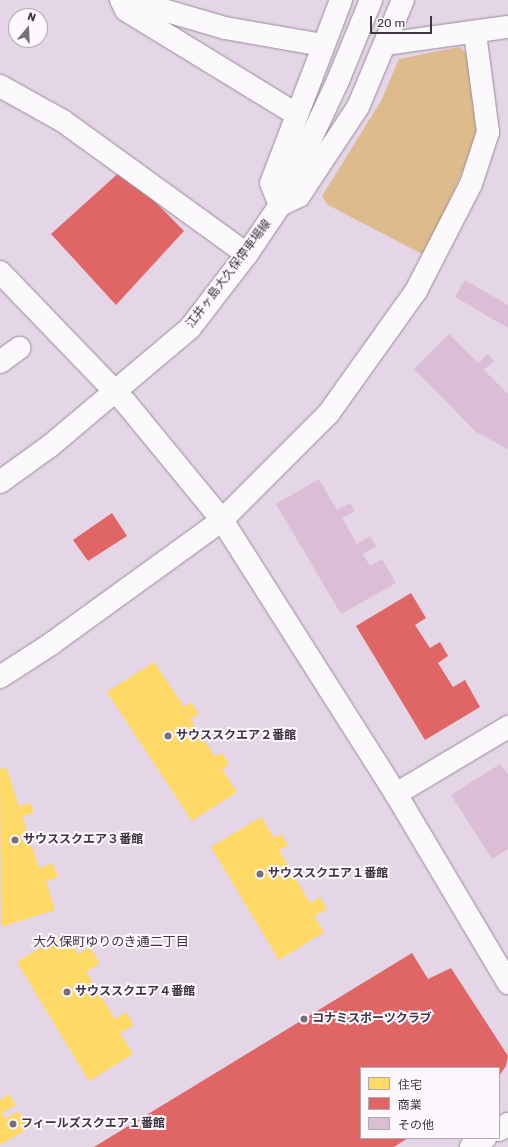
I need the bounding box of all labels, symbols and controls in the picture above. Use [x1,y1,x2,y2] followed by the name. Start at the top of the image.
[8,8,48,48] north arrow
[372,8,434,34] scale bar
[26,10,38,25] text: N
[377,16,405,30] text: 20 m
[184,217,274,331] street label: 江井ヶ島大久保停車場線
[176,729,296,743] place label: サウススクエア２番館
[163,731,173,741] marker: サウススクエア２番館
[23,833,143,847] place label: サウススクエア３番館
[10,835,20,845] marker: サウススクエア３番館
[268,867,388,881] place label: サウススクエア１番館
[255,869,265,879] marker: サウススクエア１番館
[33,934,189,950] district label: 大久保町ゆりのき通二丁目
[75,985,195,999] place label: サウススクエア４番館
[62,987,72,997] marker: サウススクエア４番館
[312,1012,432,1026] place label: コナミスポーツクラブ
[299,1014,309,1024] marker: コナミスポーツクラブ
[360,1067,500,1139] legend
[398,1078,422,1092] text: 住宅
[398,1098,422,1112] text: 商業
[21,1117,165,1131] place label: フィールズスクエア１番館
[398,1118,434,1132] text: その他
[8,1119,18,1129] marker: フィールズスクエア１番館

